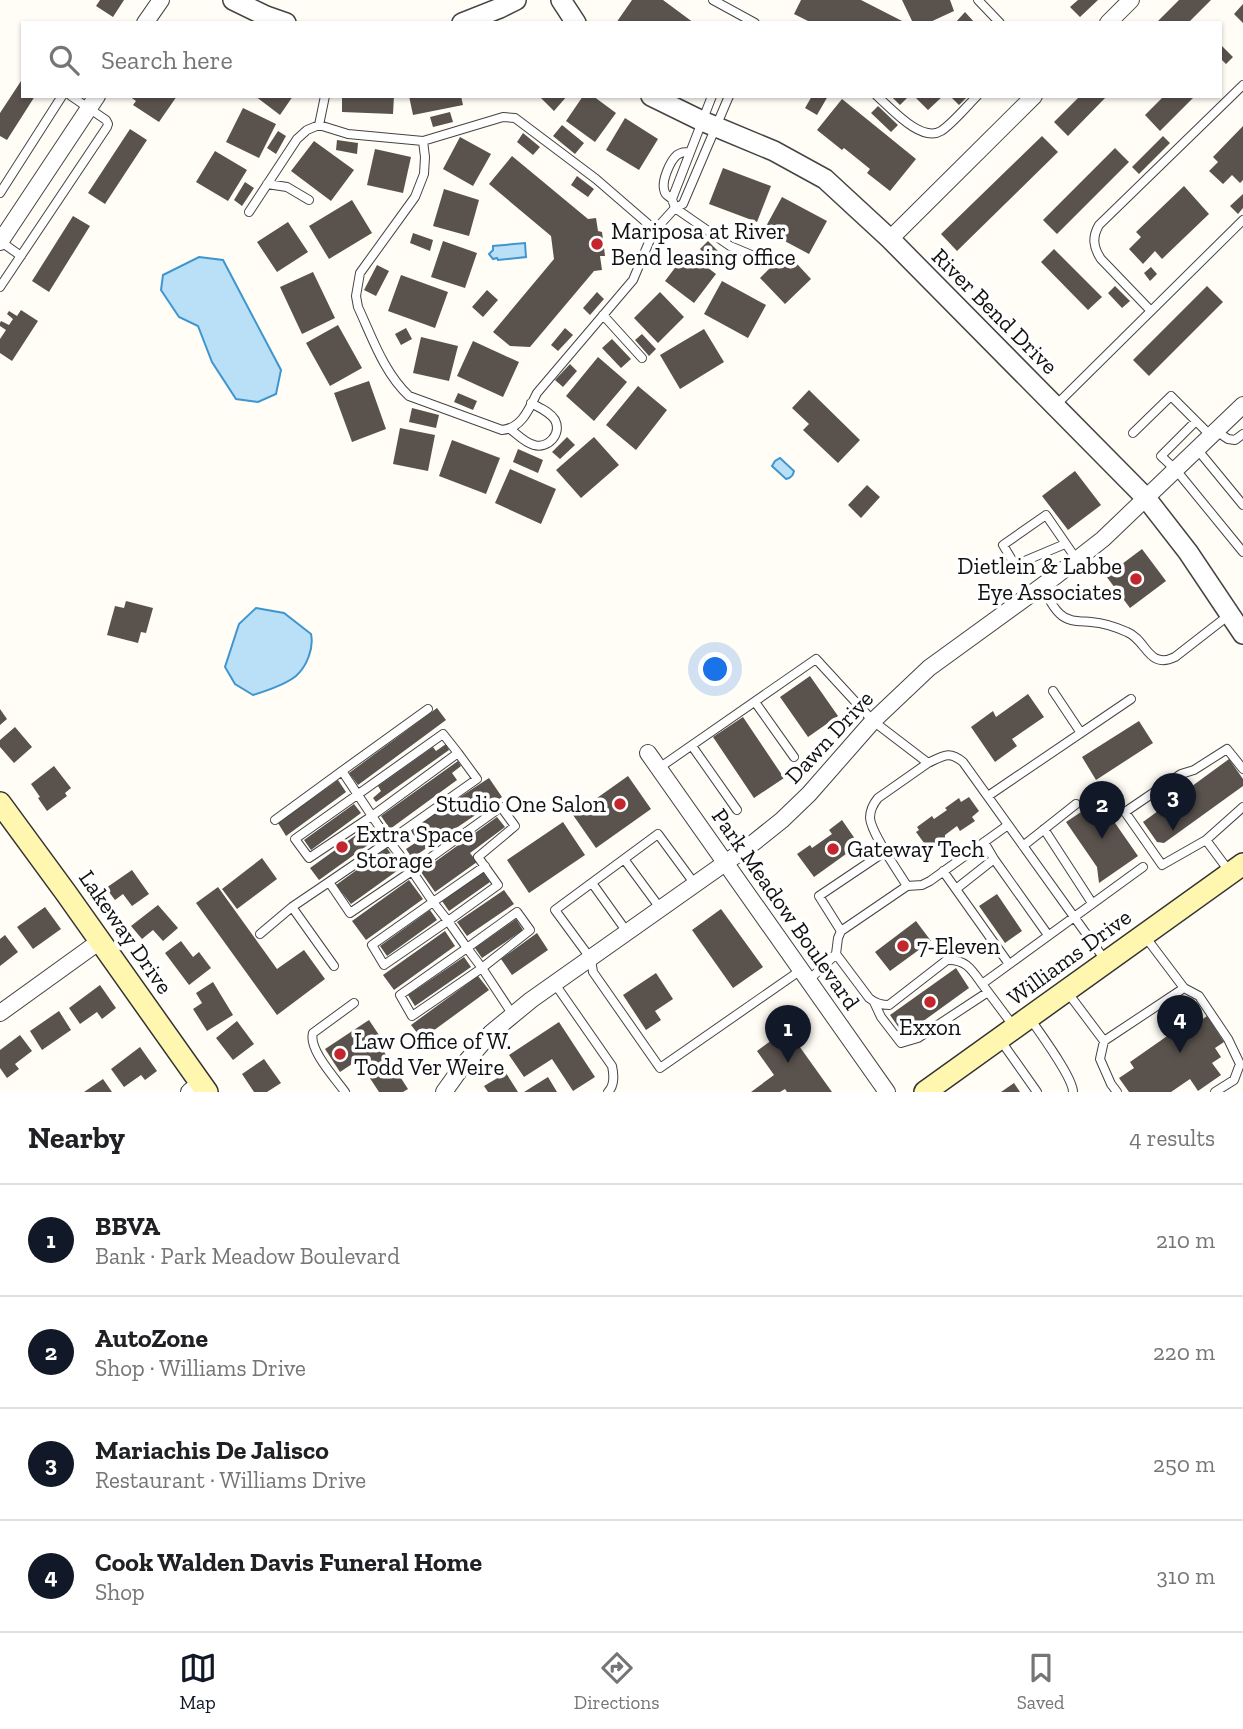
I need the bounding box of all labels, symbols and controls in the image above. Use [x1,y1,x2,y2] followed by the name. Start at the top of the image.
[21,21,1222,98] search box
[45,41,83,79] icon: search
[101,44,233,76] text: Search here
[611,217,795,271] place label: Mariposa at River Bend leasing office
[589,236,605,252] marker: Mariposa at River Bend leasing office
[926,242,1064,380] street label: River Bend Drive
[957,552,1122,606] place label: Dietlein & Labbe Eye Associates
[1128,571,1144,587] marker: Dietlein & Labbe Eye Associates
[698,652,732,686] your location
[779,685,879,789] street label: Dawn Drive
[1150,773,1196,831] pin: 3
[1079,781,1125,839] pin: 2
[436,790,606,818] place label: Studio One Salon
[612,796,628,812] marker: Studio One Salon
[706,803,866,1015] street label: Park Meadow Boulevard
[356,820,473,874] place label: Extra Space Storage
[847,835,985,863] place label: Gateway Tech
[334,839,350,855] marker: Extra Space Storage
[825,841,841,857] marker: Gateway Tech
[73,865,179,999] street label: Lakeway Drive
[1001,903,1137,1011] street label: Williams Drive
[917,932,1000,960] place label: 7-Eleven
[895,938,911,954] marker: 7-Eleven
[922,994,938,1010] marker: Exxon
[1157,995,1203,1053] pin: 4
[765,1005,811,1063] pin: 1
[899,1013,961,1041] place label: Exxon
[354,1027,511,1081] place label: Law Office of W. Todd Ver Weire
[332,1046,348,1062] marker: Law Office of W. Todd Ver Weire
[28,1120,125,1156] text: Nearby
[1129,1124,1215,1152] text: 4 results
[95,1210,160,1242] text: BBVA
[46,1226,56,1254] text: 1
[1156,1226,1215,1254] text: 210 m
[95,1242,400,1270] text: Bank · Park Meadow Boulevard
[95,1322,208,1354] text: AutoZone
[45,1338,57,1366] text: 2
[1153,1338,1215,1366] text: 220 m
[95,1354,306,1382] text: Shop · Williams Drive
[95,1434,329,1466] text: Mariachis De Jalisco
[45,1450,57,1478] text: 3
[1153,1450,1215,1478] text: 250 m
[95,1466,366,1494] text: Restaurant · Williams Drive
[95,1546,482,1578] text: Cook Walden Davis Funeral Home
[44,1562,58,1590] text: 4
[1157,1562,1215,1590] text: 310 m
[95,1578,145,1606] text: Shop
[179,1649,217,1714] tab: Map
[574,1649,660,1714] tab: Directions
[1017,1649,1064,1714] tab: Saved

